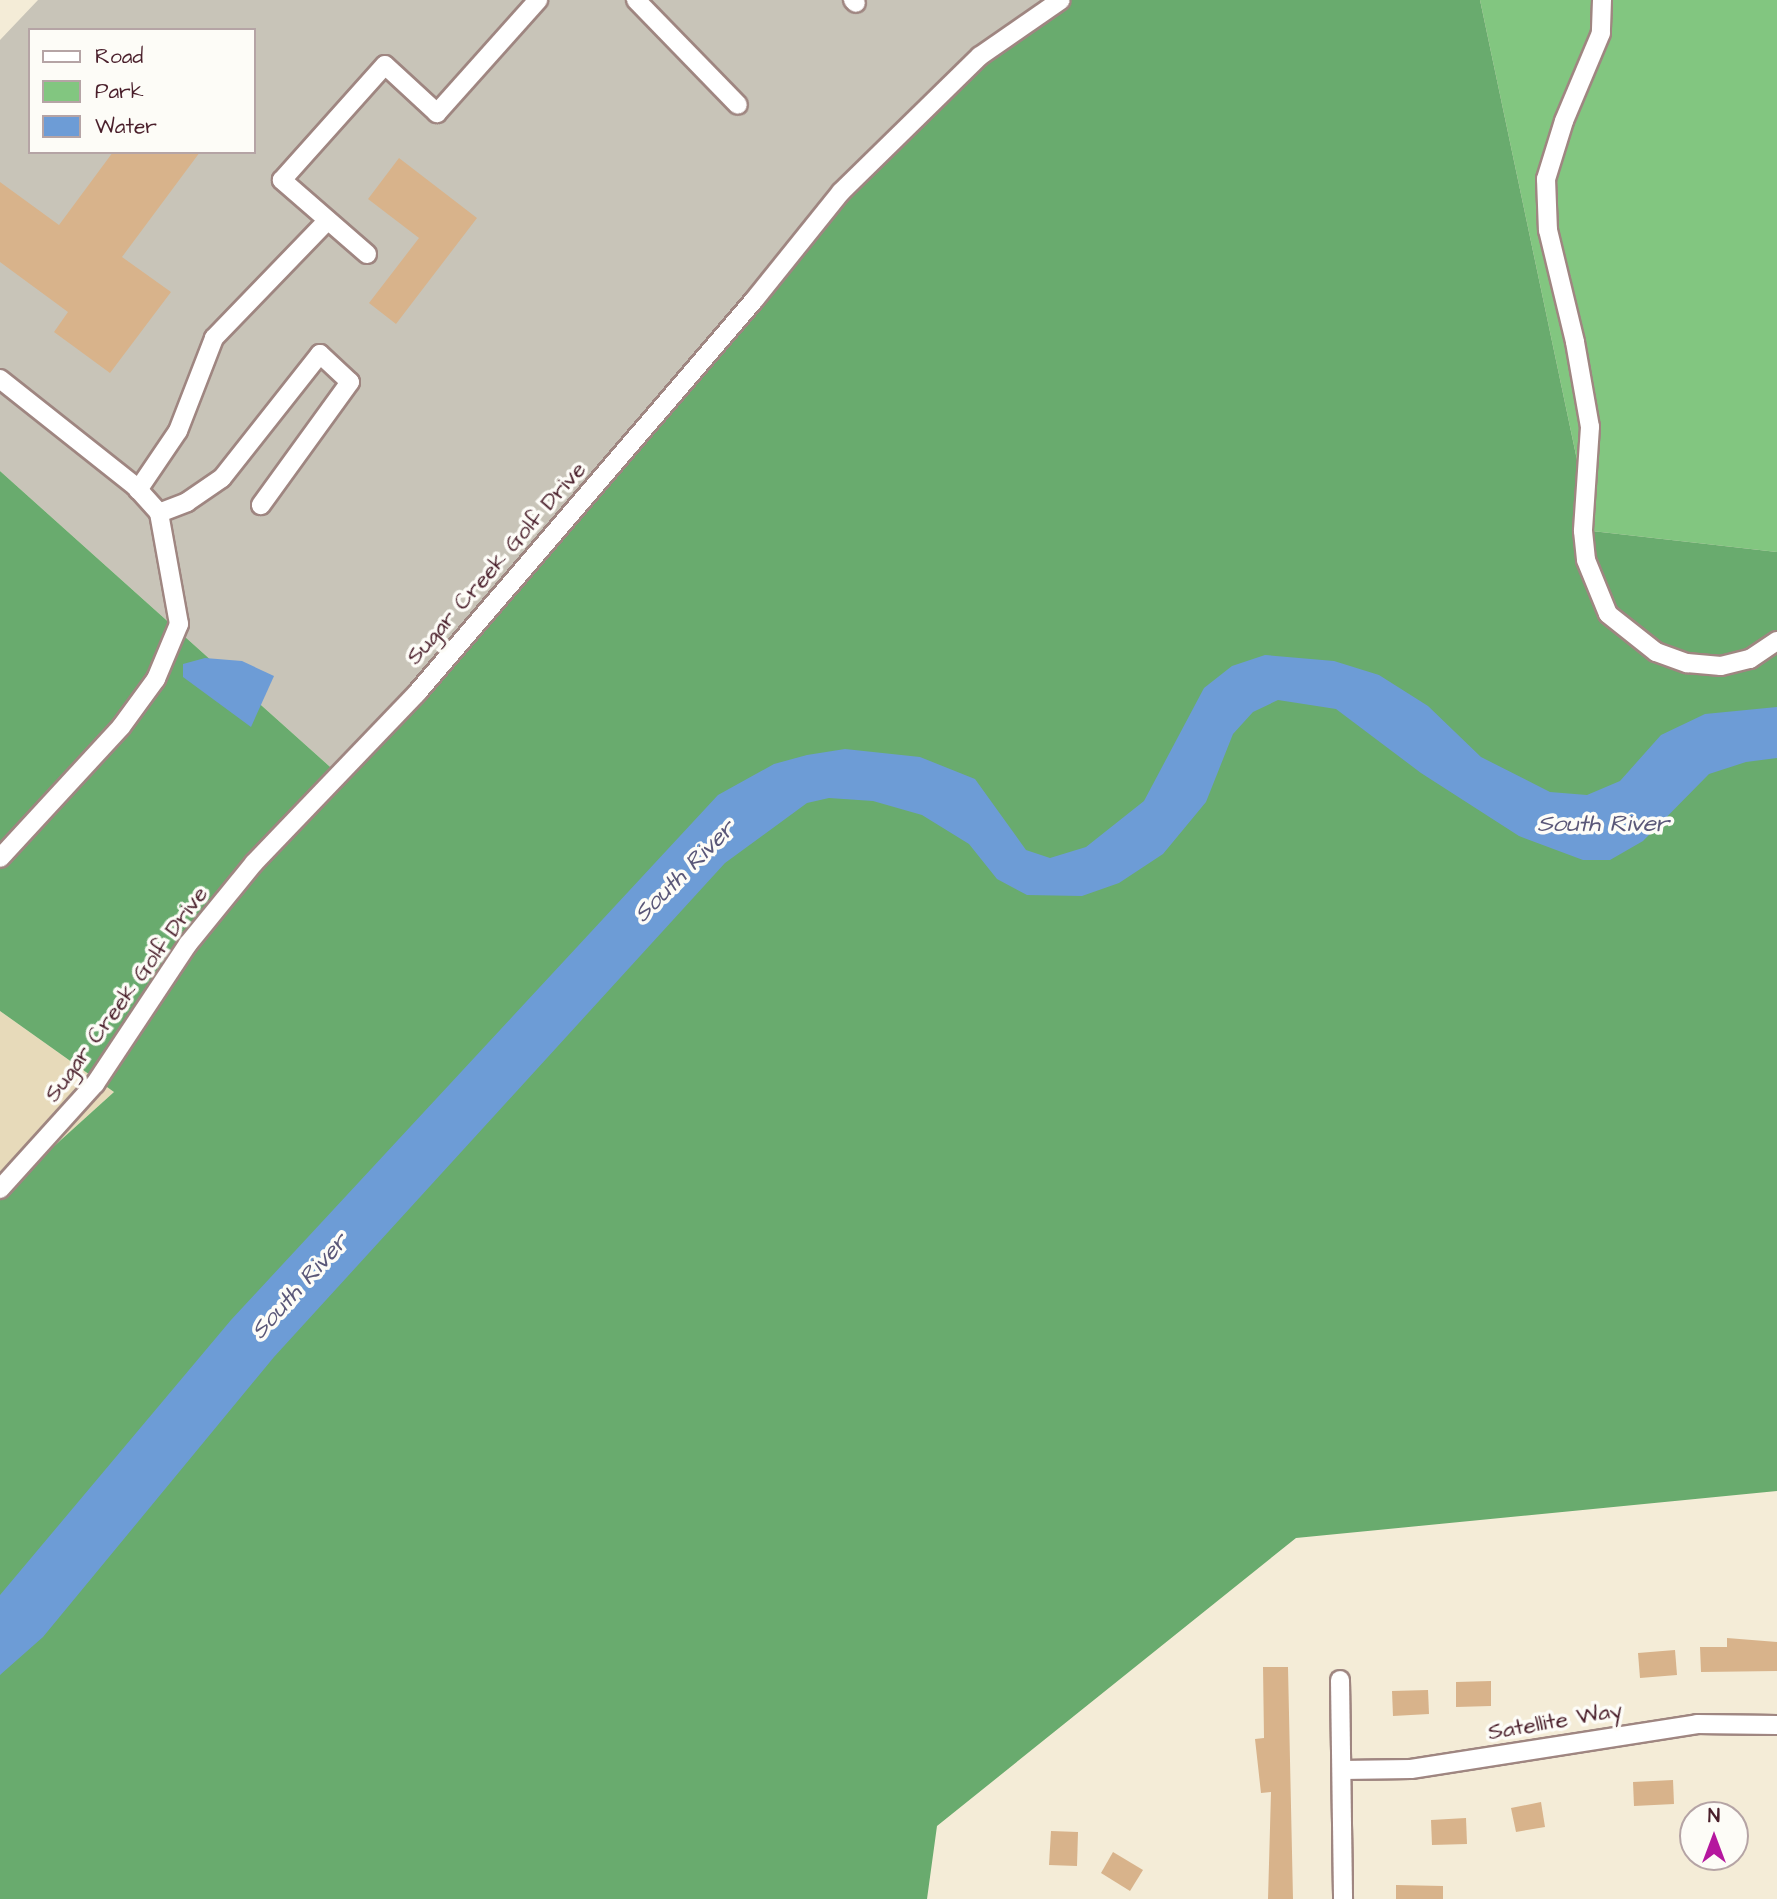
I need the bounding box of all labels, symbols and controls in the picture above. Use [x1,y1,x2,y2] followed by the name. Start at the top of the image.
[28,28,256,154] legend
[95,42,143,71] text: Road
[95,77,144,106] text: Park
[95,112,157,141] text: Water
[400,456,592,670] street label: Sugar Creek Golf Drive
[1537,811,1669,839] water label: South River
[628,815,742,929] water label: South River
[38,881,214,1107] street label: Sugar Creek Golf Drive
[245,1228,355,1346] water label: South River
[1486,1696,1624,1746] street label: Satellite Way
[1679,1801,1749,1871] north arrow
[1708,1803,1720,1830] text: N

